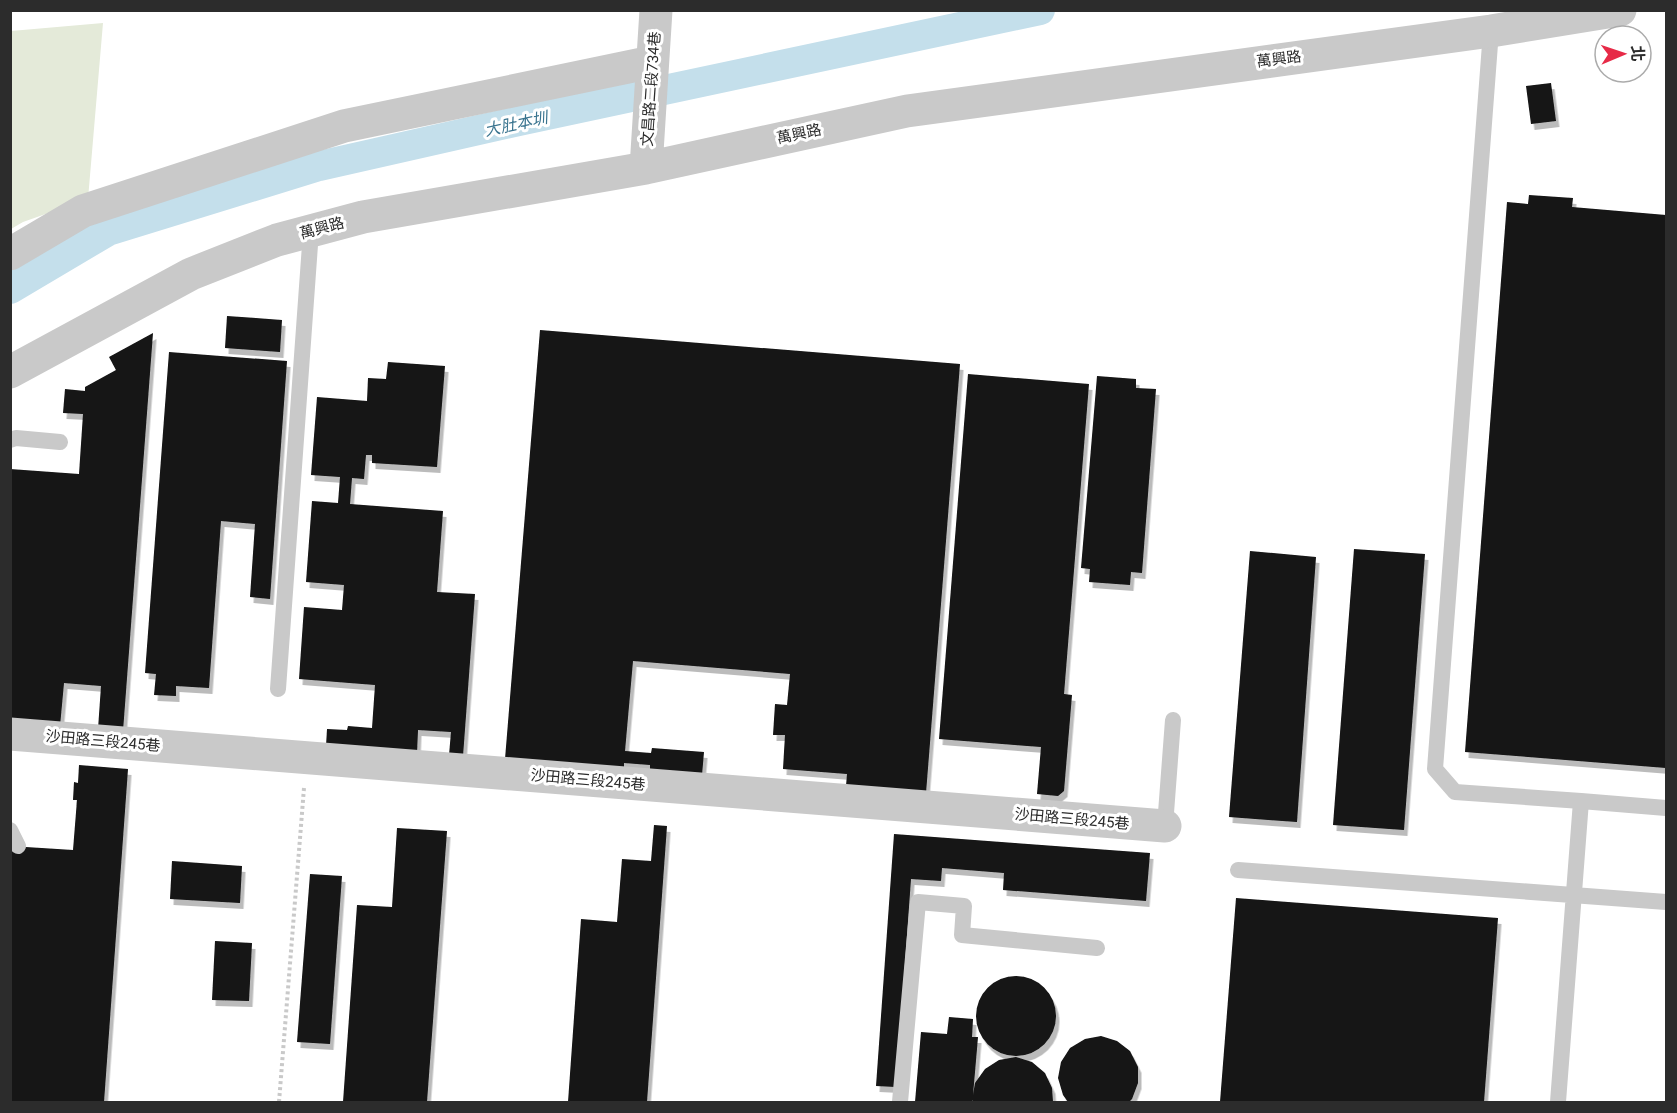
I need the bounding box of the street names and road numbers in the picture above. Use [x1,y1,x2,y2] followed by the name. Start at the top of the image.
[638,31,664,147] street label: 文昌路二段734巷
[1256,47,1302,71] street label: 萬興路
[775,121,823,147] street label: 萬興路
[298,213,346,243] street label: 萬興路
[45,727,161,755] street label: 沙田路三段245巷
[530,766,646,794] street label: 沙田路三段245巷
[1014,805,1130,833] street label: 沙田路三段245巷

